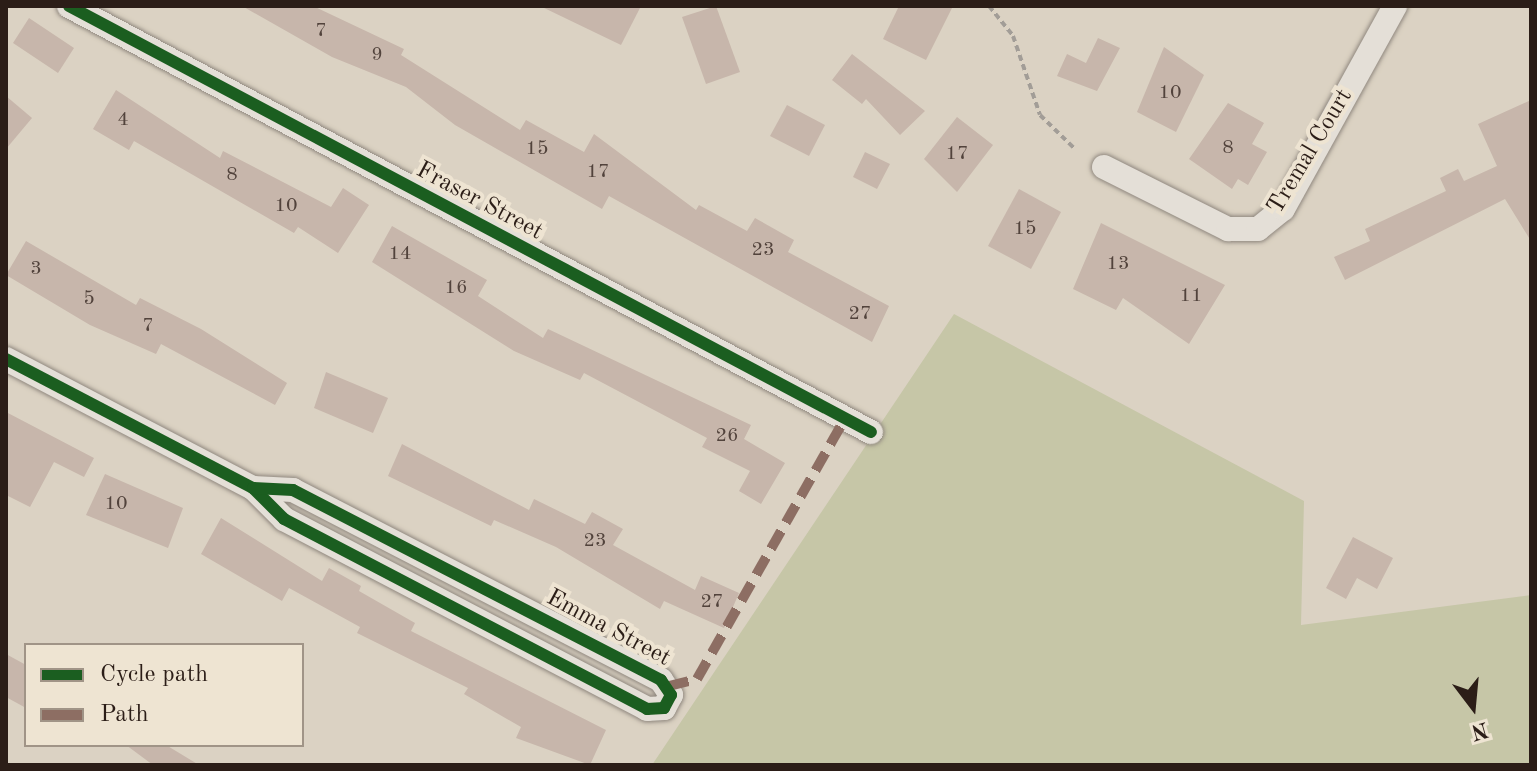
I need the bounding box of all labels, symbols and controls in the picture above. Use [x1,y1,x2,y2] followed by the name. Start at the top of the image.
[315,19,327,43] house number: 7
[371,43,383,67] house number: 9
[1158,81,1182,105] house number: 10
[1262,84,1360,220] street label: Tremal Court
[117,108,129,132] house number: 4
[1222,136,1234,160] house number: 8
[525,137,549,161] house number: 15
[945,142,969,166] house number: 17
[411,157,547,247] street label: Fraser Street
[586,160,610,184] house number: 17
[226,163,238,187] house number: 8
[274,194,298,218] house number: 10
[1013,217,1037,241] house number: 15
[751,238,775,262] house number: 23
[388,242,412,266] house number: 14
[1106,252,1130,276] house number: 13
[30,257,42,281] house number: 3
[444,276,468,300] house number: 16
[1179,284,1203,308] house number: 11
[83,287,95,311] house number: 5
[848,302,872,326] house number: 27
[142,314,154,338] house number: 7
[715,424,739,448] house number: 26
[104,492,128,516] house number: 10
[583,529,607,553] house number: 23
[541,584,675,674] street label: Emma Street
[700,590,724,614] house number: 27
[24,643,304,747] legend
[100,663,208,687] text: Cycle path
[1433,667,1513,747] north arrow
[100,703,149,727] text: Path
[1469,717,1491,743] text: N

